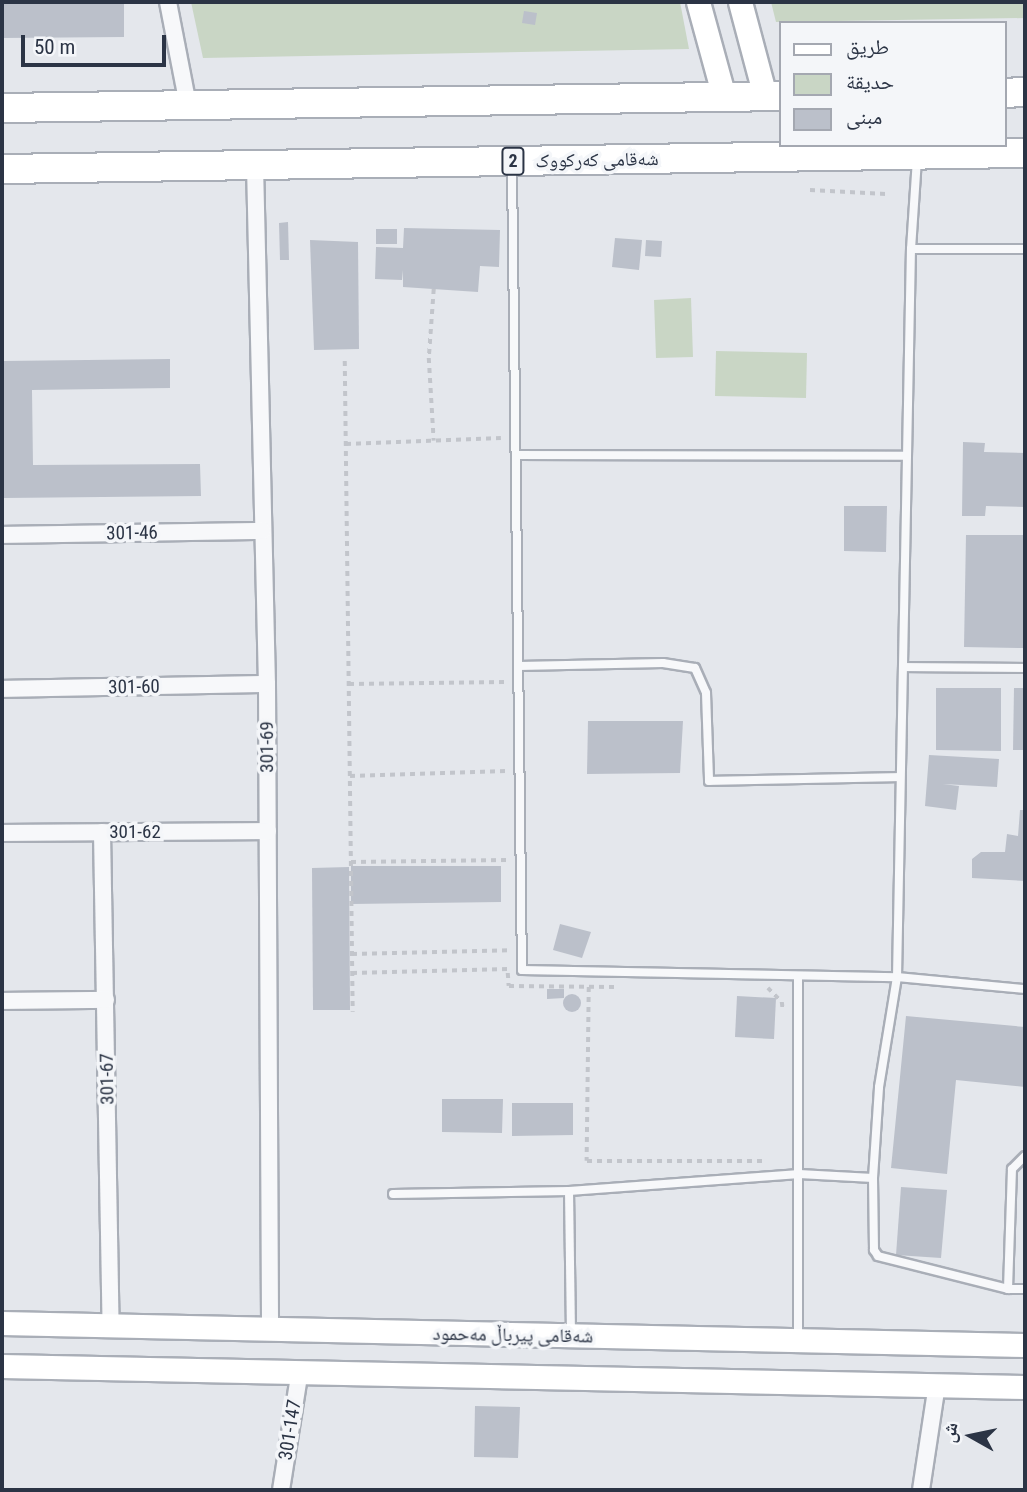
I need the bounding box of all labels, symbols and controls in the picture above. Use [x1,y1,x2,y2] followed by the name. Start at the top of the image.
[24,21,170,65] scale bar
[778,21,1006,147] legend
[34,35,75,59] text: 50 m
[846,35,889,59] text: طريق
[846,70,894,94] text: حديقة
[846,105,882,129] text: مبنى
[501,146,525,176] road number: 2
[535,148,659,172] street label: شەقامی کەرکووک
[106,521,158,545] street label: 301-46
[108,675,160,699] street label: 301-60
[256,721,278,773] street label: 301-69
[109,821,161,843] street label: 301-62
[95,1053,119,1105] street label: 301-67
[433,1322,593,1348] street label: شەقامی پیرباڵ مەحمود
[274,1398,306,1462] street label: 301-147
[936,1401,1006,1471] north arrow
[937,1421,963,1444] text: ش

